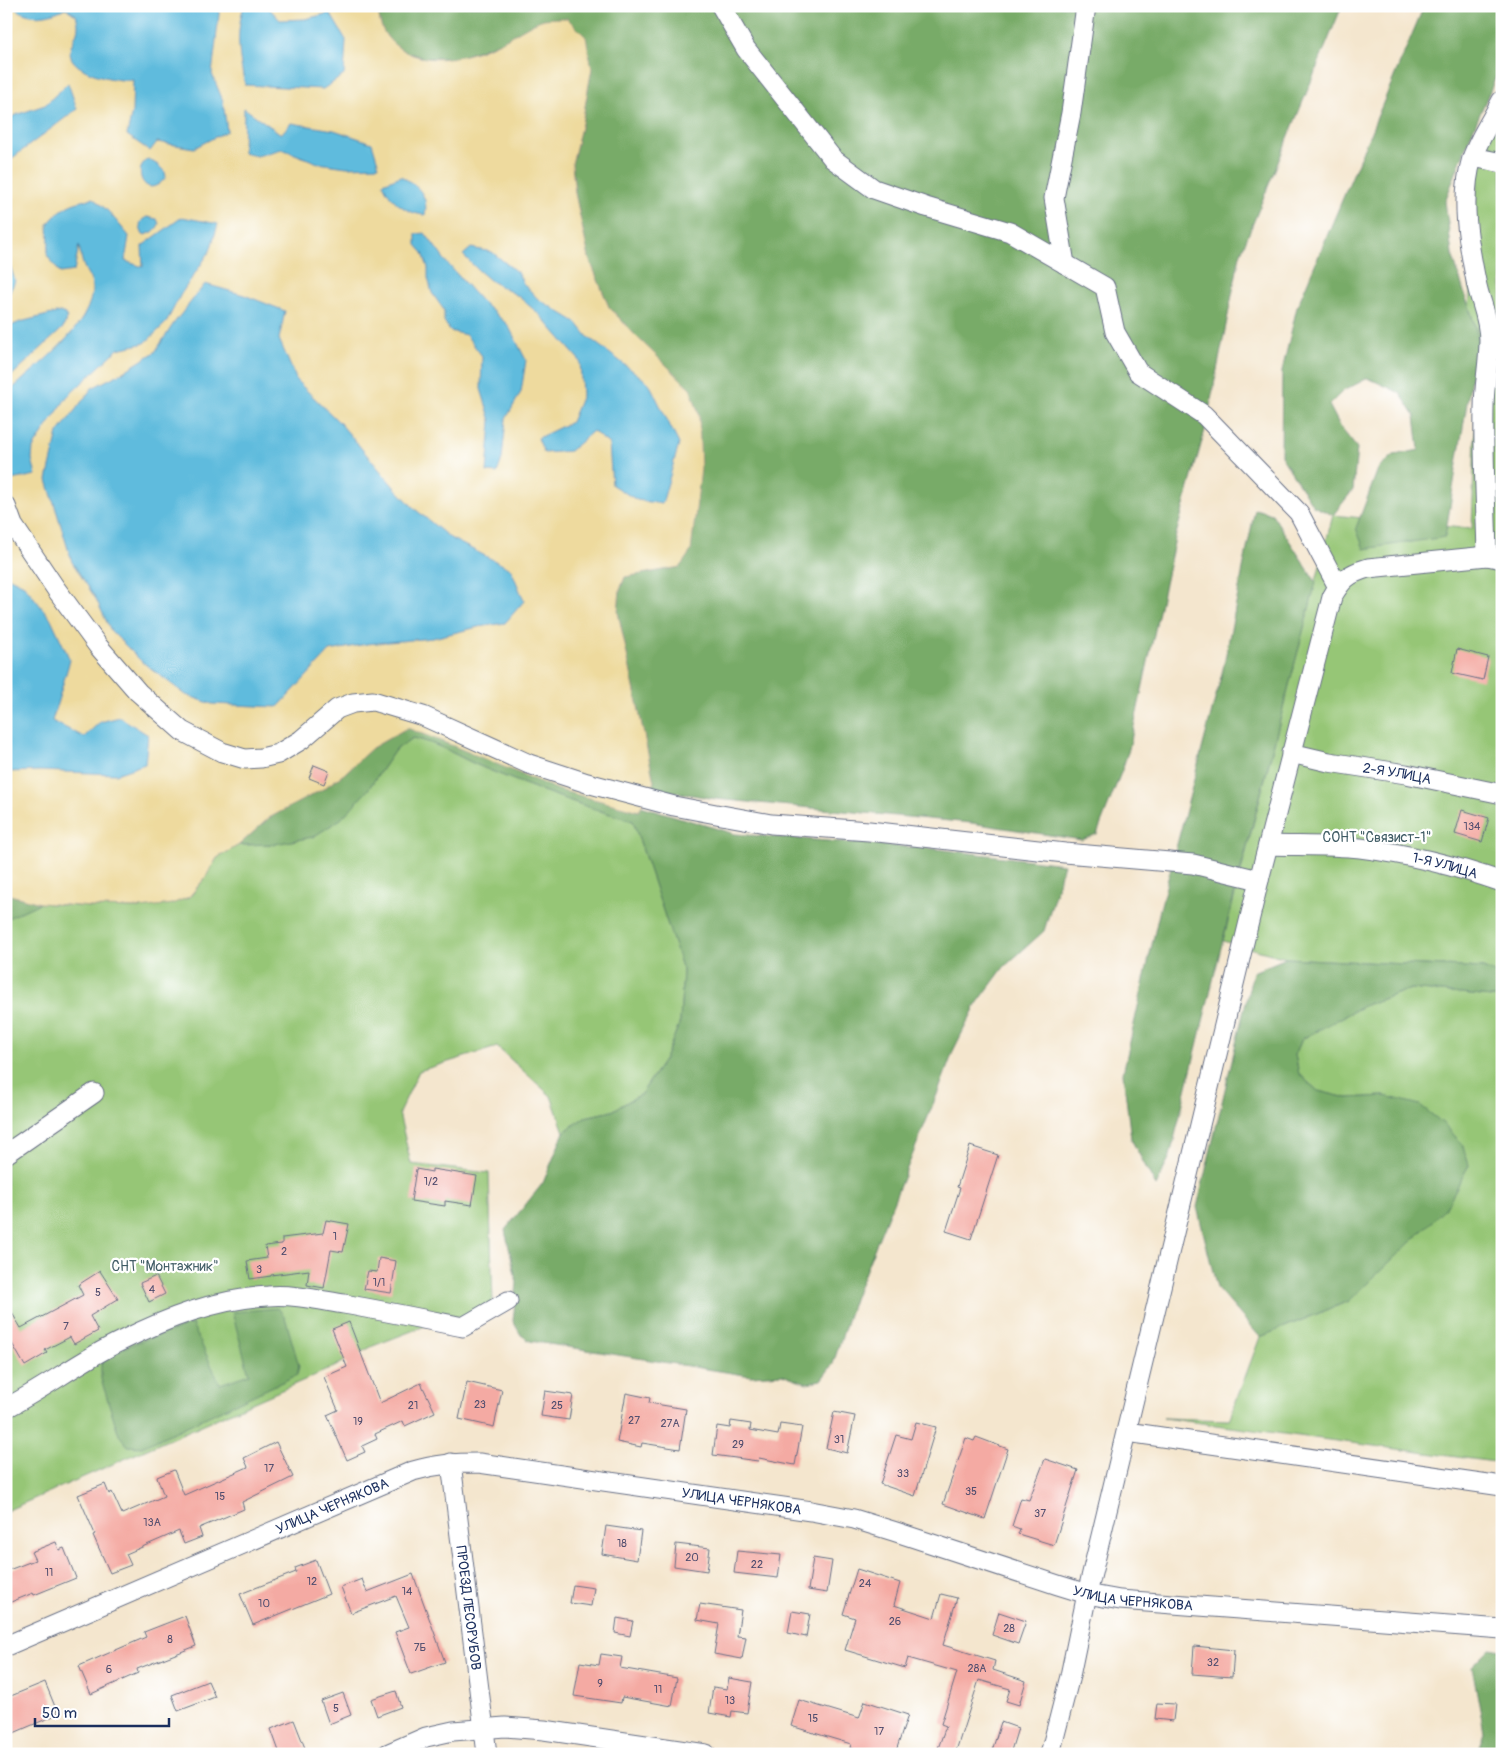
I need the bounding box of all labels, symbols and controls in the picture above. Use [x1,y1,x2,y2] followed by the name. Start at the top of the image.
[1362,759,1433,788] street label: 2-Я УЛИЦА
[1464,820,1481,833] house number: 134
[1323,829,1431,846] park label: СОНТ "Связист-1"
[1411,849,1480,882] street label: 1-Я УЛИЦА
[424,1175,438,1188] house number: 1/2
[333,1230,337,1243] house number: 1
[281,1245,287,1258] house number: 2
[111,1258,219,1275] park label: СНТ "Монтажник"
[256,1263,262,1276] house number: 3
[373,1276,385,1289] house number: 1/1
[149,1283,156,1296] house number: 4
[95,1286,101,1299] house number: 5
[63,1320,69,1333] house number: 7
[474,1398,486,1411] house number: 23
[408,1399,418,1412] house number: 21
[551,1399,563,1412] house number: 25
[628,1414,640,1427] house number: 27
[353,1415,363,1428] house number: 19
[660,1417,680,1430] house number: 27А
[834,1433,844,1446] house number: 31
[732,1438,744,1451] house number: 29
[264,1462,274,1475] house number: 17
[897,1467,909,1480] house number: 33
[273,1474,391,1537] street label: УЛИЦА ЧЕРНЯКОВА
[680,1484,803,1518] street label: УЛИЦА ЧЕРНЯКОВА
[965,1485,977,1498] house number: 35
[215,1490,225,1503] house number: 15
[1034,1507,1046,1520] house number: 37
[143,1516,161,1529] house number: 13А
[617,1537,627,1550] house number: 18
[453,1545,485,1671] street label: ПРОЕЗД ЛЕСОРУБОВ
[685,1551,699,1564] house number: 20
[751,1558,763,1571] house number: 22
[45,1566,53,1579] house number: 11
[307,1575,317,1588] house number: 12
[859,1577,872,1590] house number: 24
[1071,1582,1194,1614] street label: УЛИЦА ЧЕРНЯКОВА
[402,1585,413,1598] house number: 14
[258,1597,270,1610] house number: 10
[889,1615,901,1628] house number: 26
[1003,1622,1015,1635] house number: 28
[167,1633,173,1646] house number: 8
[414,1641,426,1654] house number: 7Б
[1207,1656,1219,1669] house number: 32
[968,1662,986,1675] house number: 28А
[106,1663,112,1676] house number: 6
[597,1677,603,1690] house number: 9
[654,1683,662,1696] house number: 11
[725,1694,735,1707] house number: 13
[35,1695,169,1727] scale bar
[333,1702,339,1715] house number: 5
[42,1704,77,1723] text: 50 m
[808,1712,818,1725] house number: 15
[874,1725,884,1738] house number: 17

